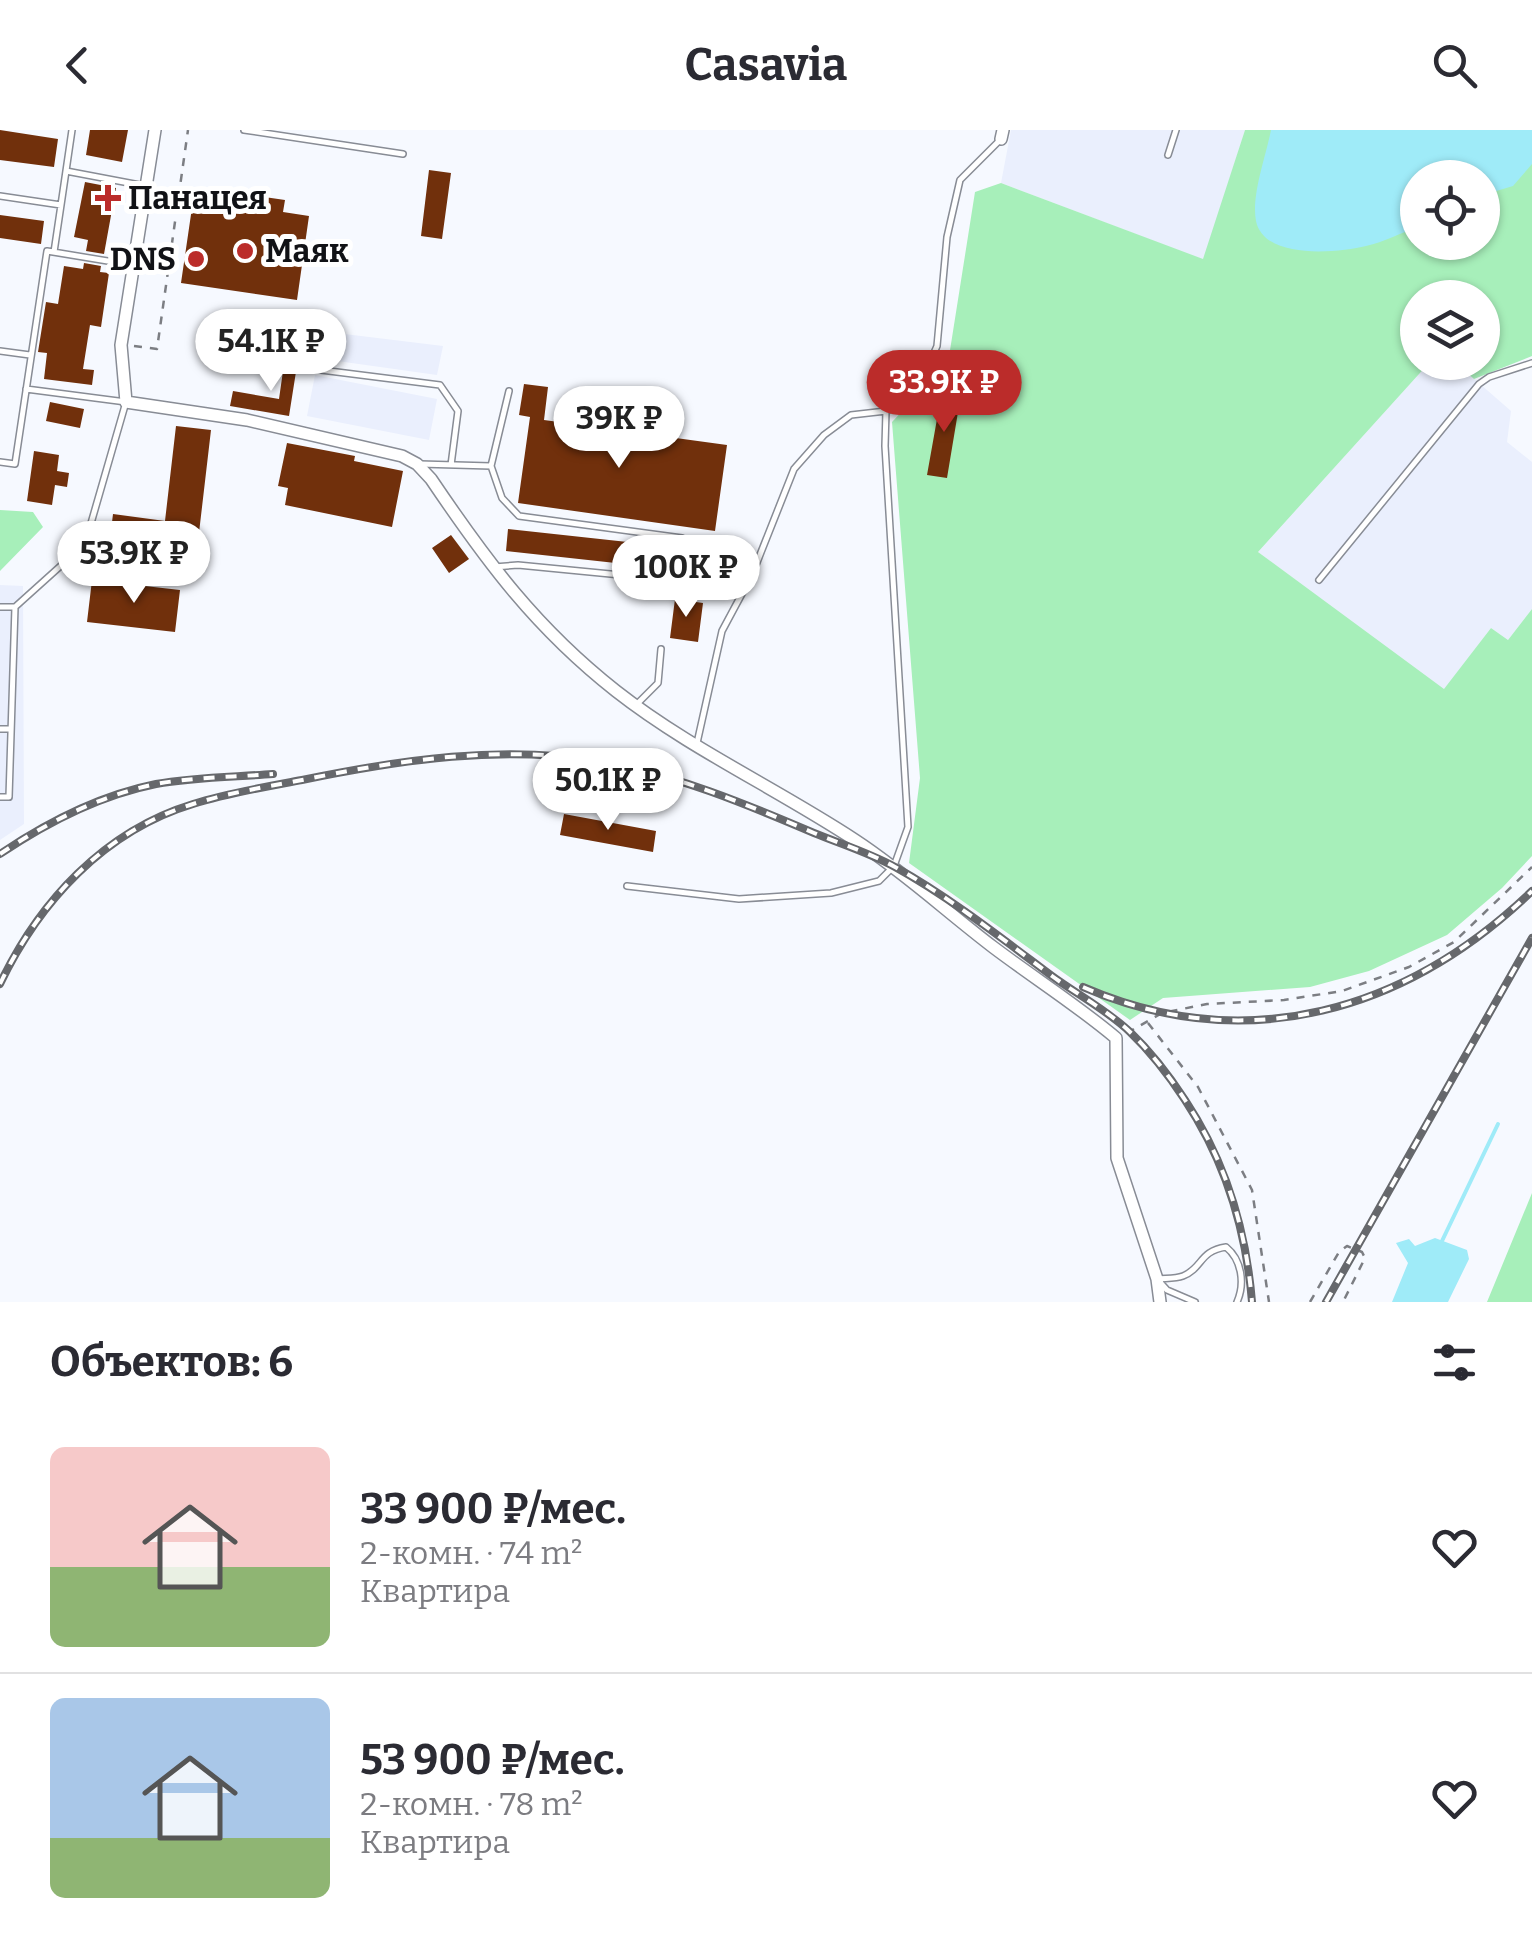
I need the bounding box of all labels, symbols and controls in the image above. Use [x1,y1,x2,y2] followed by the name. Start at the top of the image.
[50,38,105,93] icon: back
[685,38,847,92] text: Casavia
[1427,38,1482,93] icon: search
[1400,160,1500,380] map controls
[1400,160,1500,260] button: locate
[128,179,267,217] place label: Панацея
[97,187,119,209] marker: Панацея
[265,232,349,270] place label: Маяк
[110,240,176,278] place label: DNS
[234,240,256,262] marker: Маяк
[185,248,207,270] marker: DNS
[1400,280,1500,380] button: layers
[179,309,363,394] pin: 54.1K ₽
[217,322,325,360] text: 54.1K ₽
[852,350,1036,435] pin: 33.9K ₽
[889,363,999,401] text: 33.9K ₽
[549,386,689,471] pin: 39K ₽
[575,399,663,437] text: 39K ₽
[42,521,226,606] pin: 53.9K ₽
[79,534,189,572] text: 53.9K ₽
[605,535,767,620] pin: 100K ₽
[634,548,738,586] text: 100K ₽
[516,748,700,833] pin: 50.1K ₽
[555,761,661,799] text: 50.1K ₽
[1427,1335,1482,1390] icon: filters
[50,1337,293,1387] text: Объектов: 6
[360,1484,626,1534] text: 33 900 ₽/мес.
[130,1487,250,1607] icon: home
[1427,1520,1482,1575] icon: heart
[360,1534,582,1572] text: 2-комн. · 74 m²
[360,1572,510,1610] text: Квартира
[360,1735,624,1785] text: 53 900 ₽/мес.
[130,1738,250,1858] icon: home
[1427,1771,1482,1826] icon: heart
[360,1785,583,1823] text: 2-комн. · 78 m²
[360,1823,510,1861] text: Квартира

